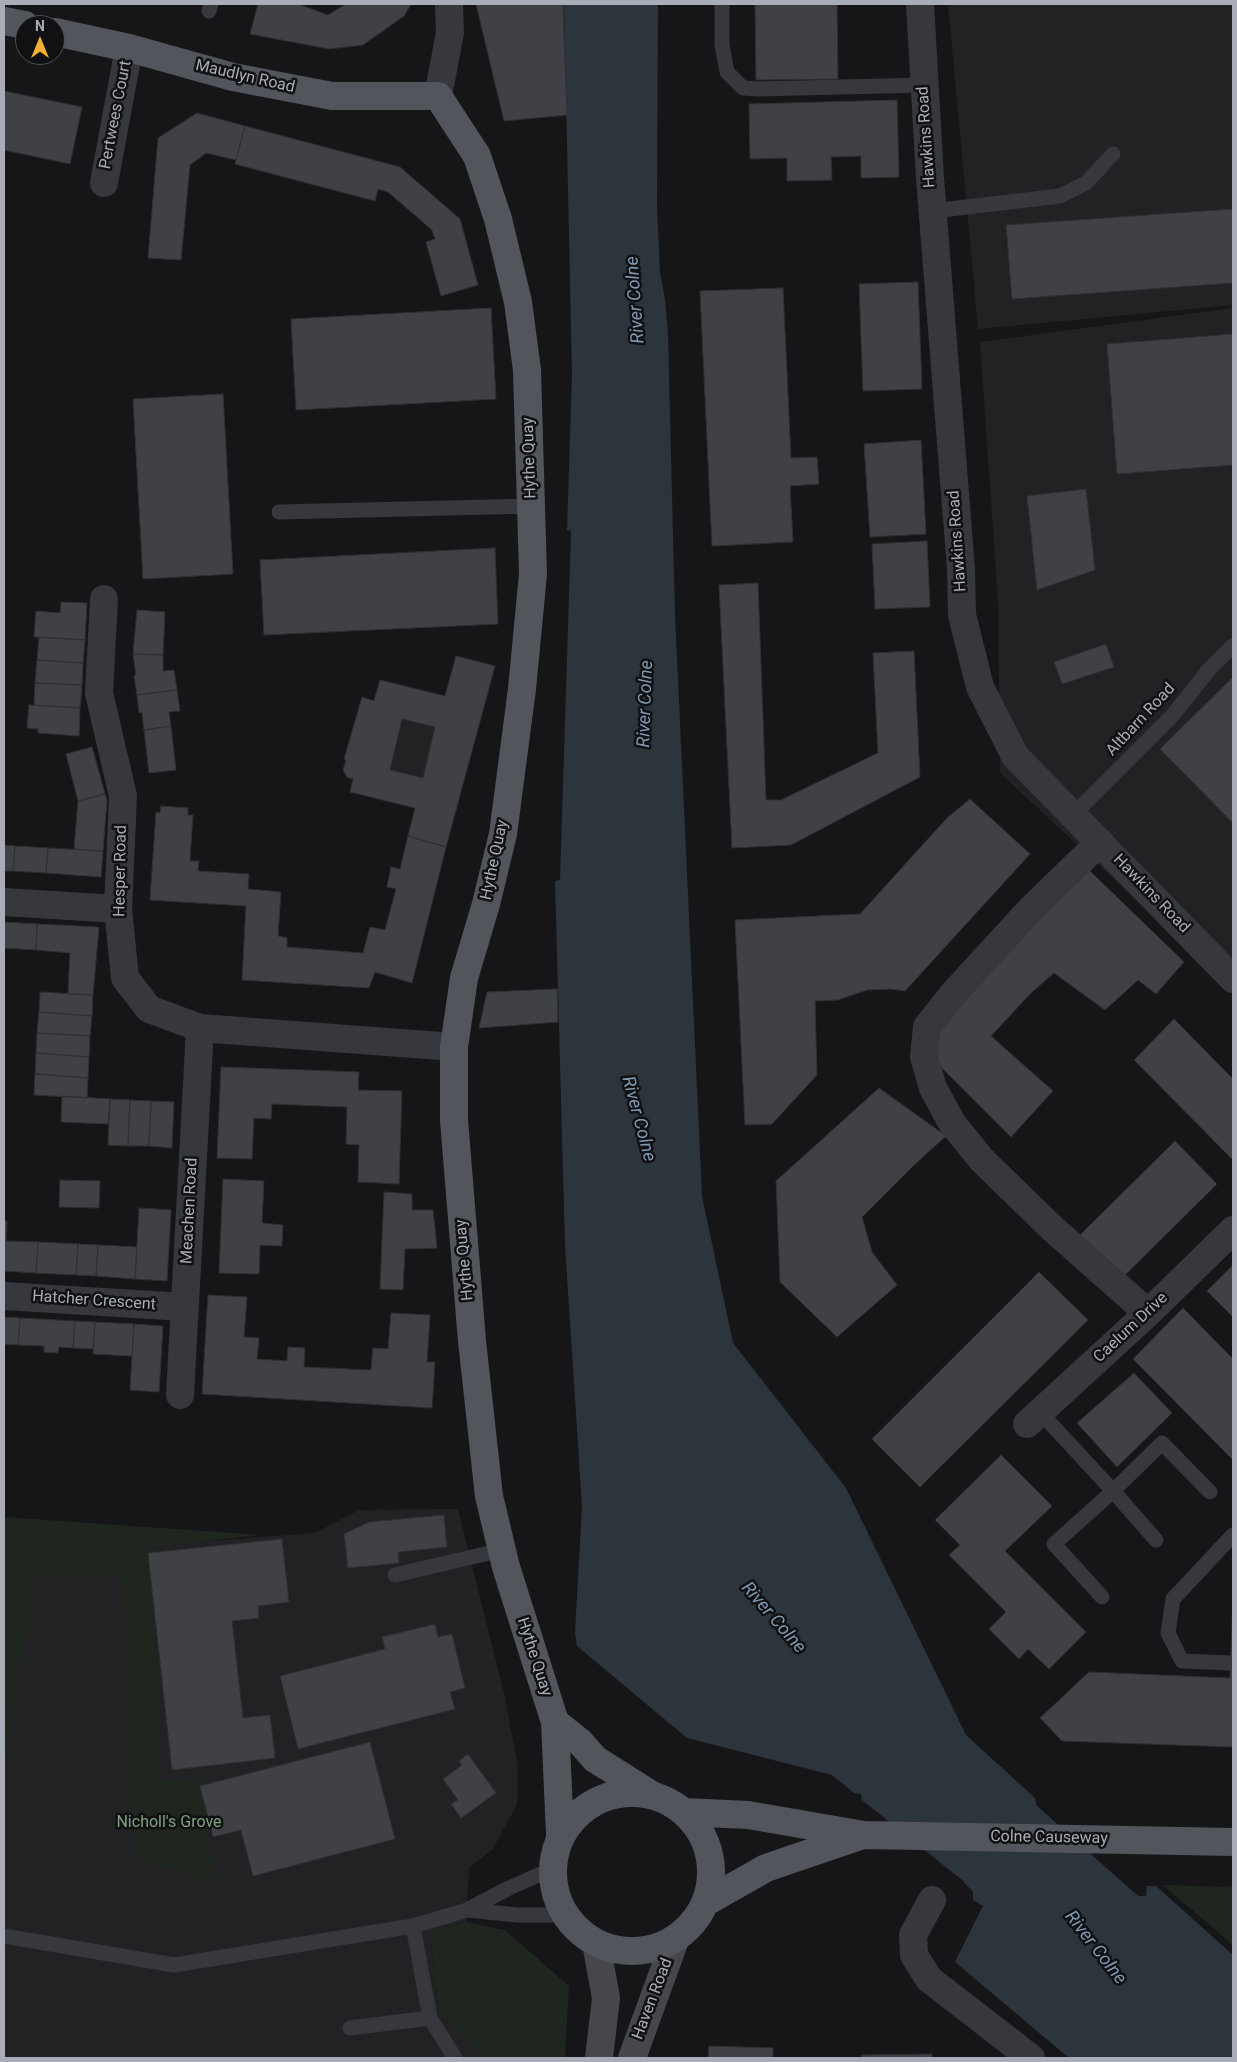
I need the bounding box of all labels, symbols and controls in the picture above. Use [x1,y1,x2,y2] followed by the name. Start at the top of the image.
[15,15,65,65] north arrow
[35,18,45,34] text: N
[193,56,297,98] street label: Maudlyn Road
[96,59,136,171] street label: Pertwees Court
[914,85,940,189] street label: Hawkins Road
[622,256,650,344] water label: River Colne
[519,417,541,499] street label: Hythe Quay
[945,489,971,593] street label: Hawkins Road
[634,660,658,748] water label: River Colne
[1103,680,1179,760] street label: Altbarn Road
[477,818,513,902] street label: Hythe Quay
[111,825,131,917] street label: Hesper Road
[1109,851,1193,937] street label: Hawkins Road
[616,1074,660,1164] water label: River Colne
[178,1157,202,1265] street label: Meachen Road
[452,1219,478,1301] street label: Hythe Quay
[32,1287,156,1315] street label: Hatcher Crescent
[1090,1289,1172,1367] street label: Caelum Drive
[736,1578,810,1658] water label: River Colne
[512,1615,556,1699] street label: Hythe Quay
[116,1813,222,1833] park label: Nicholl's Grove
[990,1827,1108,1849] street label: Colne Causeway
[1060,1907,1130,1989] water label: River Colne
[629,1956,677,2042] street label: Haven Road

